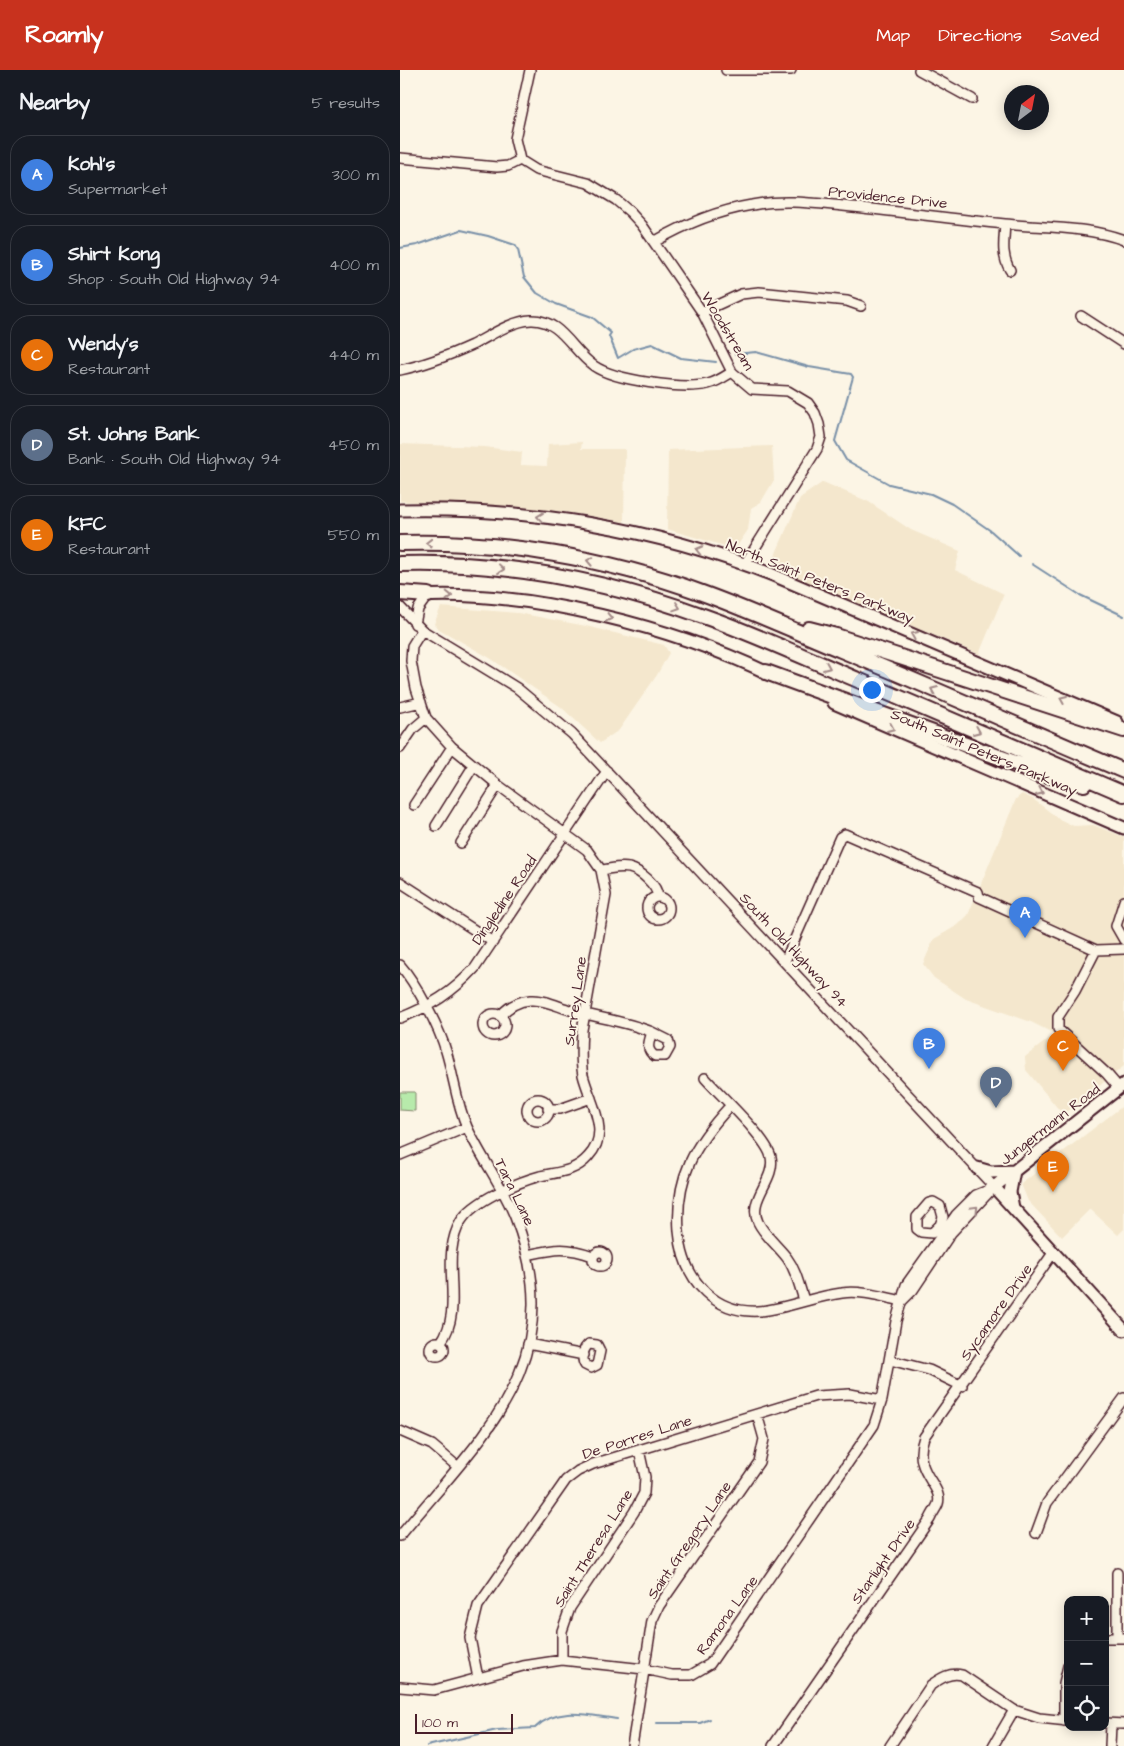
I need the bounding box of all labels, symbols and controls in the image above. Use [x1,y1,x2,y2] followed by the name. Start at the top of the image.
[25,18,103,52] text: Roamly
[876,23,910,48] text: Map
[938,23,1022,48] text: Directions
[1050,23,1099,48] text: Saved
[1004,85,1049,130] north arrow
[20,88,90,117] text: Nearby
[312,92,380,114] text: 5 results
[68,151,115,178] text: Kohl's
[32,164,42,186] text: A
[332,164,379,186] text: 300 m
[68,178,167,200] text: Supermarket
[827,181,948,214] street label: Providence Drive
[68,241,160,268] text: Shirt Kong
[31,254,43,276] text: B
[329,254,379,276] text: 400 m
[68,268,280,290] text: Shop · South Old Highway 94
[696,288,759,375] street label: Woodstream
[68,331,138,358] text: Wendy's
[31,344,43,366] text: C
[328,344,379,366] text: 440 m
[68,358,150,380] text: Restaurant
[68,421,199,448] text: St. Johns Bank
[32,434,42,456] text: D
[328,434,379,456] text: 450 m
[68,448,281,470] text: Bank · South Old Highway 94
[68,511,106,538] text: KFC
[536,512,544,523] one-way arrow
[32,524,42,546] text: E
[327,524,379,546] text: 550 m
[722,534,917,630] street label: North Saint Peters Parkway
[68,538,150,560] text: Restaurant
[425,538,432,548] one-way arrow
[694,545,703,556] one-way arrow
[586,557,594,567] one-way arrow
[497,563,505,574] one-way arrow
[445,591,453,601] one-way arrow
[672,601,680,611] one-way arrow
[605,612,614,623] one-way arrow
[910,631,919,642] one-way arrow
[822,661,831,672] one-way arrow
[859,677,885,703] your location
[930,685,939,696] one-way arrow
[1059,695,1068,705] one-way arrow
[887,704,1080,802] street label: South Saint Peters Parkway
[886,721,895,732] one-way arrow
[972,724,981,735] one-way arrow
[1035,786,1044,796] one-way arrow
[467,851,543,950] street label: Dingledine Road
[734,888,853,1013] street label: South Old Highway 94
[1009,897,1041,938] pin: A
[559,955,593,1047] street label: Surrey Lane
[913,1028,945,1069] pin: B
[1047,1030,1079,1071] pin: C
[980,1067,1012,1108] pin: D
[996,1078,1106,1171] street label: Jungermann Road
[1037,1151,1069,1192] pin: E
[489,1155,540,1229] street label: Tara Lane
[969,1205,978,1214] one-way arrow
[955,1260,1038,1365] street label: Sycamore Drive
[580,1410,694,1465] street label: De Porres Lane
[642,1477,738,1604] street label: Saint Gregory Lane
[549,1485,638,1611] street label: Saint Theresa Lane
[846,1514,921,1609] street label: Starlight Drive
[692,1571,763,1659] street label: Ramona Lane
[1064,1596,1109,1731] map controls
[1064,1596,1109,1641] button: +
[1064,1641,1109,1686] button: −
[1064,1686,1109,1731] button: locate
[415,1711,512,1734] scale bar
[422,1713,458,1733] text: 100 m

